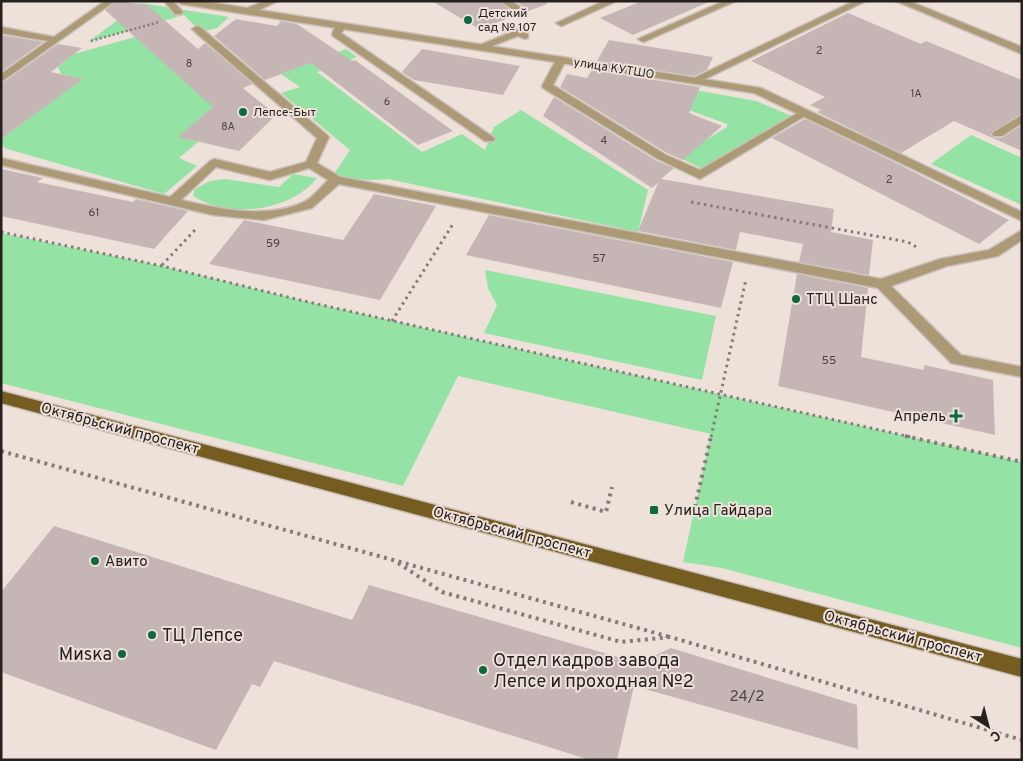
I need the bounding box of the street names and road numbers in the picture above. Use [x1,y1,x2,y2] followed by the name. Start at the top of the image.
[572,55,655,83] street label: улица КУТШО
[38,399,201,460] street label: Октябрьский проспект
[430,503,593,564] street label: Октябрьский проспект
[821,607,984,668] street label: Октябрьский проспект

